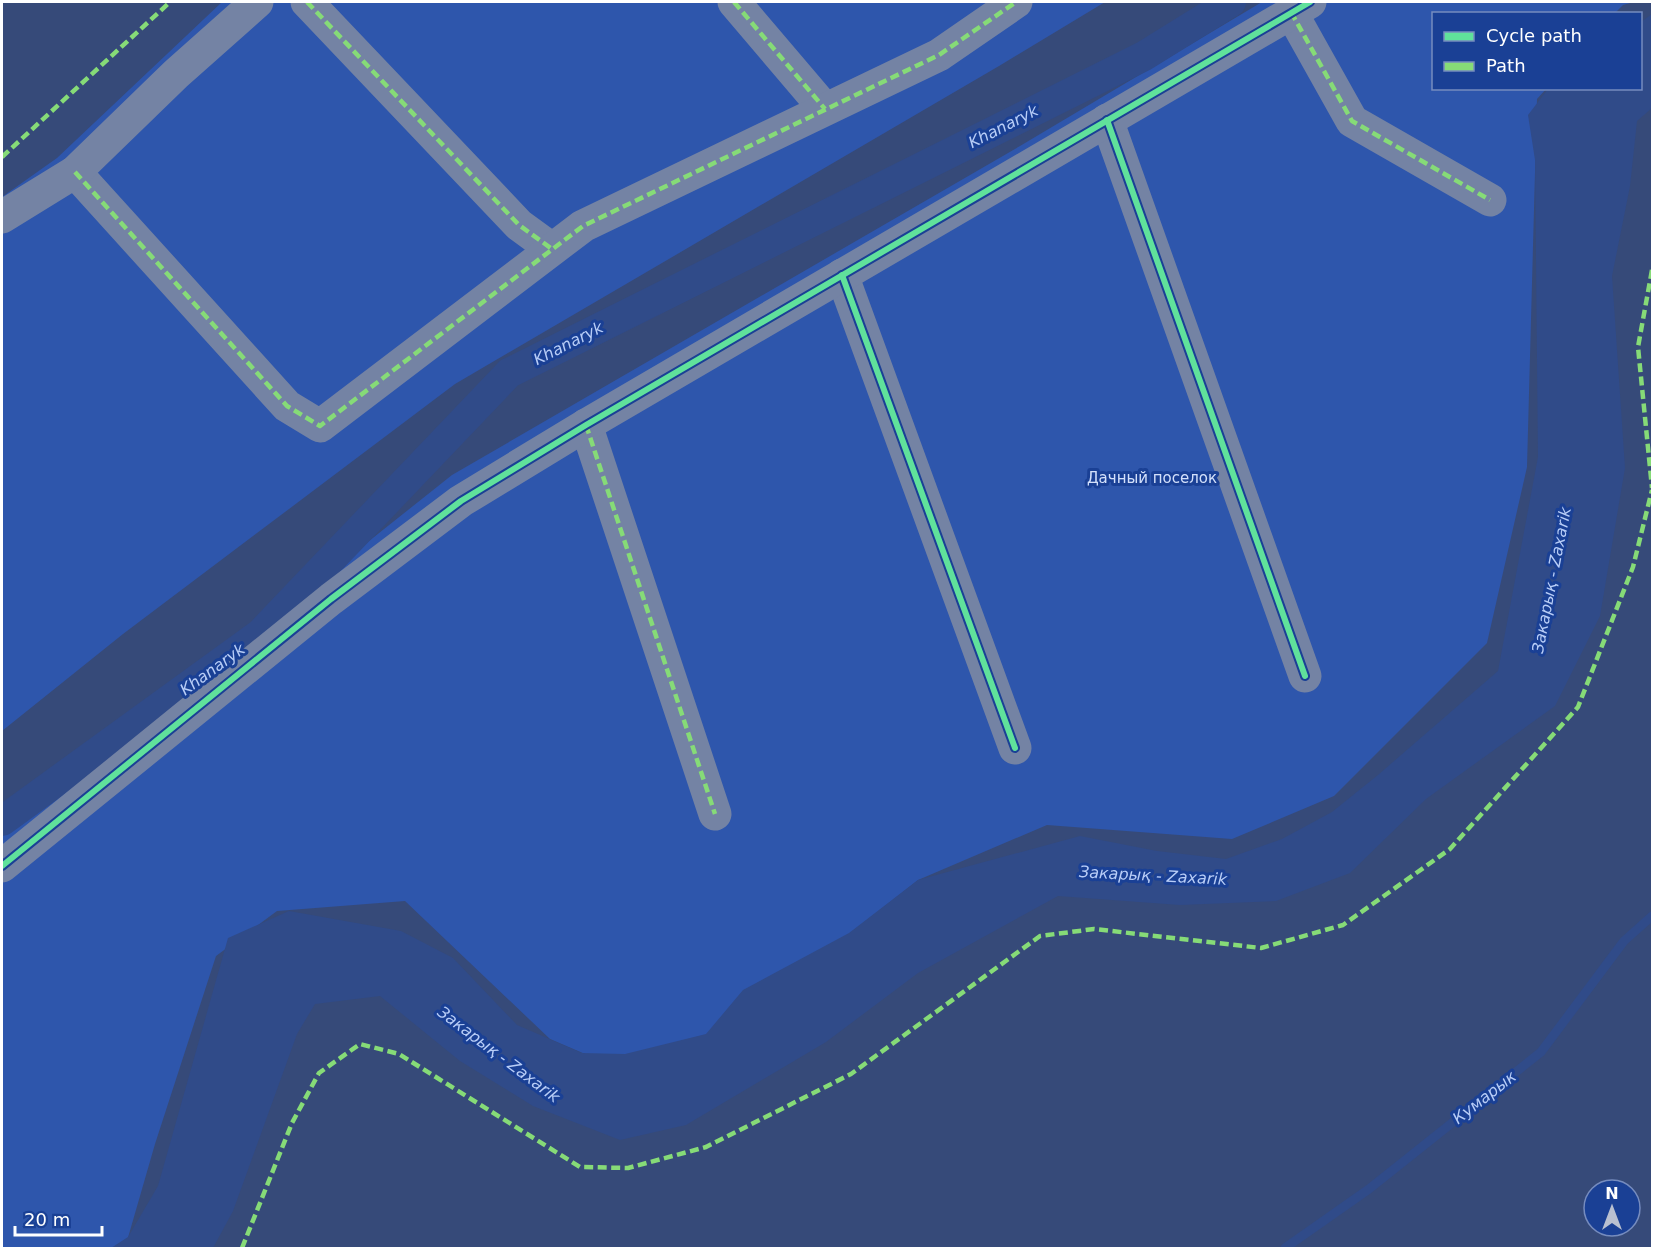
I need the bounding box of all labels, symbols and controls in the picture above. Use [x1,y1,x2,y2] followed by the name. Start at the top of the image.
[1432,12,1642,90] legend
[1486,25,1582,46] text: Cycle path
[1486,55,1526,76] text: Path
[965,100,1042,152] water label: Khanaryk
[530,317,607,369] water label: Khanaryk
[1087,469,1217,487] park label: Дачный поселок
[1528,505,1575,655] water label: Закарық - Zaxarik
[176,639,249,699] water label: Khanaryk
[1078,862,1228,889] water label: Закарық - Zaxarik
[434,1002,564,1107] water label: Закарық - Zaxarik
[1449,1067,1520,1128] water label: Кумарык
[1582,1178,1642,1238] north arrow
[1605,1184,1619,1203] text: N
[15,1199,102,1237] scale bar
[24,1209,70,1230] text: 20 m

